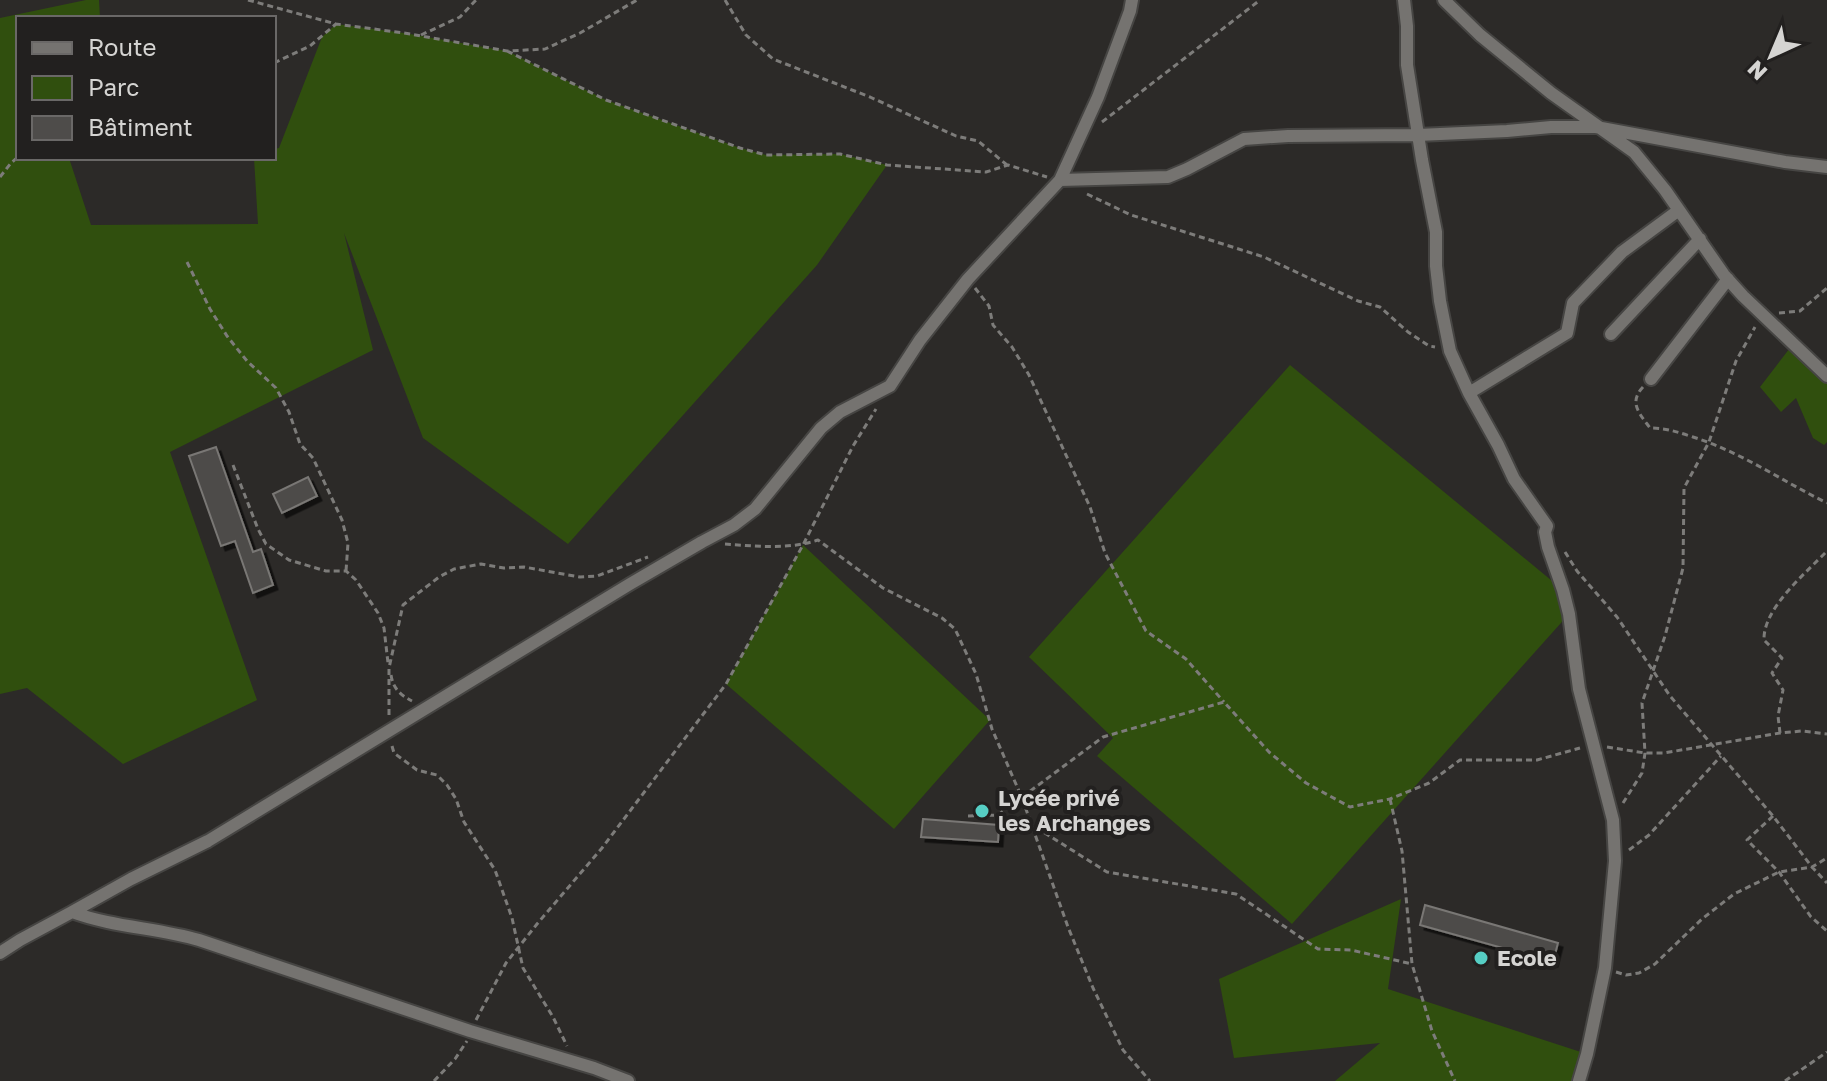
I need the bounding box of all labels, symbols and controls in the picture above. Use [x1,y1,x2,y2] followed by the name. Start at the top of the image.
[16,16,276,160] legend
[1731,16,1811,96] north arrow
[88,32,157,61] text: Route
[1741,55,1772,86] text: N
[88,72,139,101] text: Parc
[88,112,193,141] text: Bâtiment
[998,784,1151,836] place label: Lycée privé les Archanges
[973,802,991,820] marker: Lycée privé les Archanges
[1497,944,1557,971] place label: Ecole
[1472,949,1490,967] marker: Ecole

